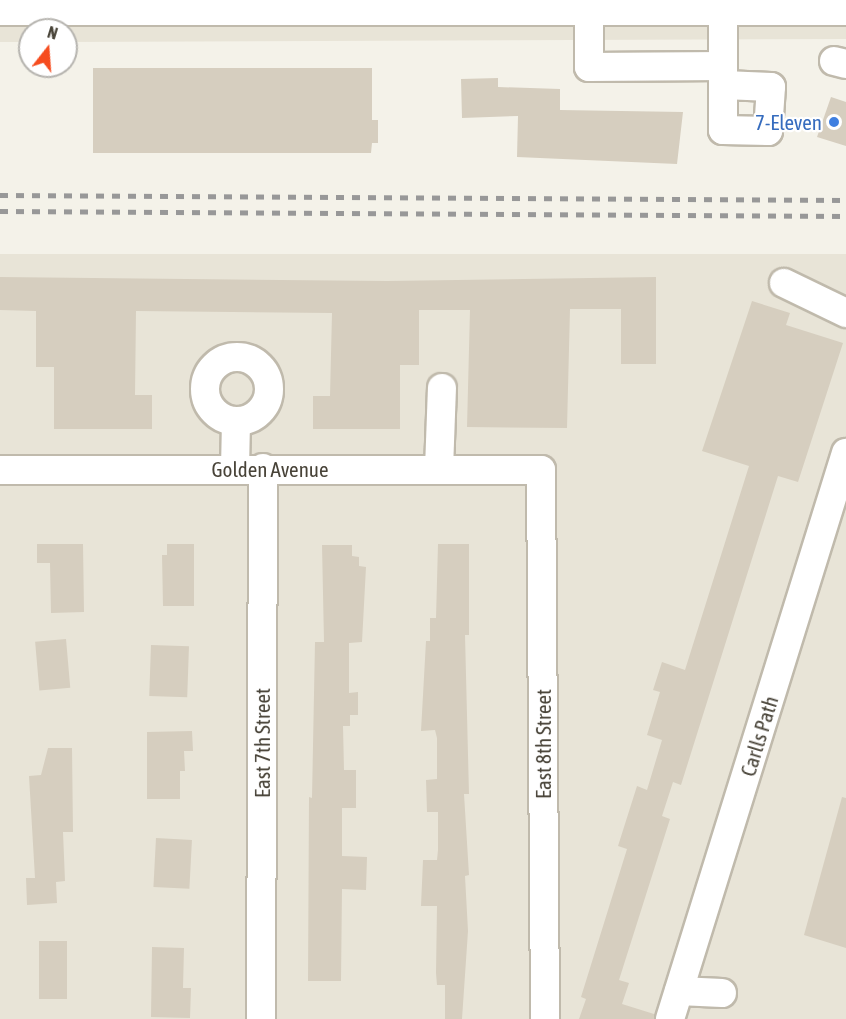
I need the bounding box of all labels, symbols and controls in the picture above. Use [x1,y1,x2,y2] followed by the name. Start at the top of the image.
[18,18,78,78] north arrow
[46,23,60,43] text: N
[755,109,822,135] place label: 7-Eleven
[827,115,841,129] marker: 7-Eleven
[211,456,329,482] street label: Golden Avenue
[249,688,275,798] street label: East 7th Street
[530,689,556,799] street label: East 8th Street
[735,693,783,779] street label: Carlls Path

